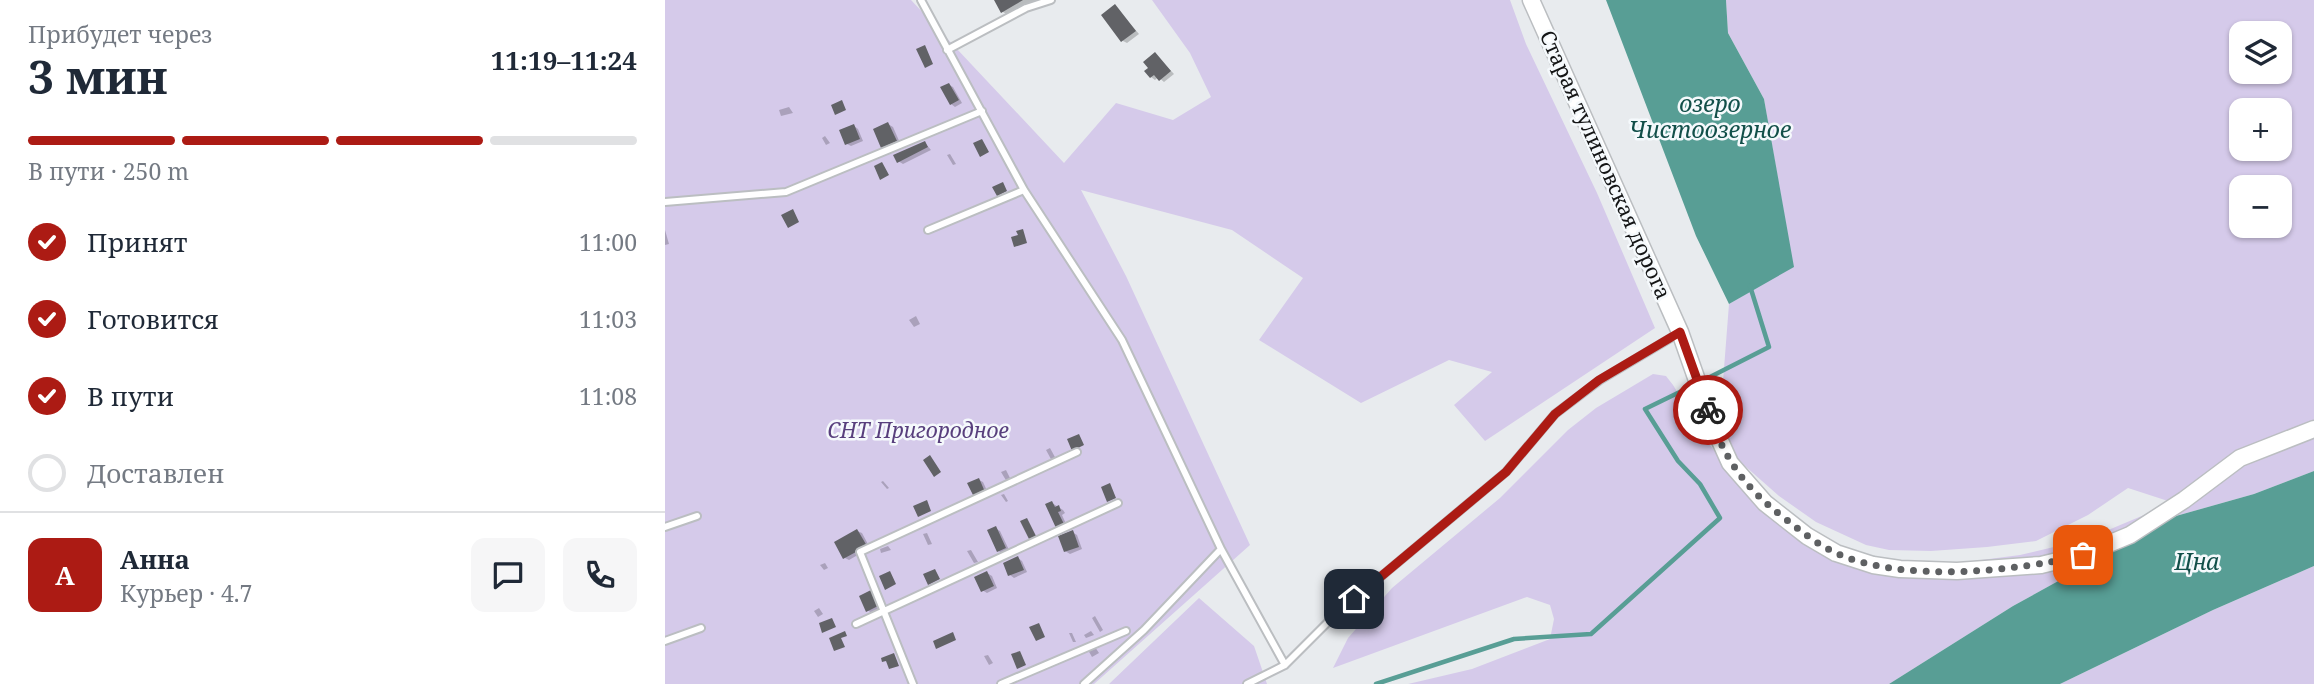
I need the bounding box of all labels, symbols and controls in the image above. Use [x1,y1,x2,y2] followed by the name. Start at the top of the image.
[28,18,212,50] text: Прибудет через
[2229,21,2292,238] map controls
[2229,21,2292,84] button: layers
[1534,26,1678,303] street label: Старая тулиновская дорога
[491,42,637,78] text: 11:19–11:24
[28,45,167,107] text: 3 мин
[1629,87,1791,145] water label: озеро Чистоозерное
[2229,98,2292,161] button: +
[28,155,189,187] text: В пути · 250 m
[2229,175,2292,238] button: −
[28,223,66,261] icon: check
[87,224,188,260] text: Принят
[579,226,637,258] text: 11:00
[28,300,66,338] icon: check
[87,301,219,337] text: Готовится
[579,303,637,335] text: 11:03
[1673,375,1743,445] courier
[28,377,66,415] icon: check
[87,378,174,414] text: В пути
[579,380,637,412] text: 11:08
[1689,391,1727,429] icon: bike
[827,416,1009,444] park label: СНТ Пригородное
[87,455,224,491] text: Доставлен
[2053,525,2113,585] pin
[2064,536,2102,574] icon: bag
[471,538,545,612] button: chat
[563,538,637,612] button: phone
[120,541,190,577] text: Анна
[2174,545,2219,577] water label: Цна
[55,557,75,593] text: А
[1324,569,1384,629] pin
[120,577,252,609] text: Курьер · 4.7
[1335,580,1373,618] icon: home

